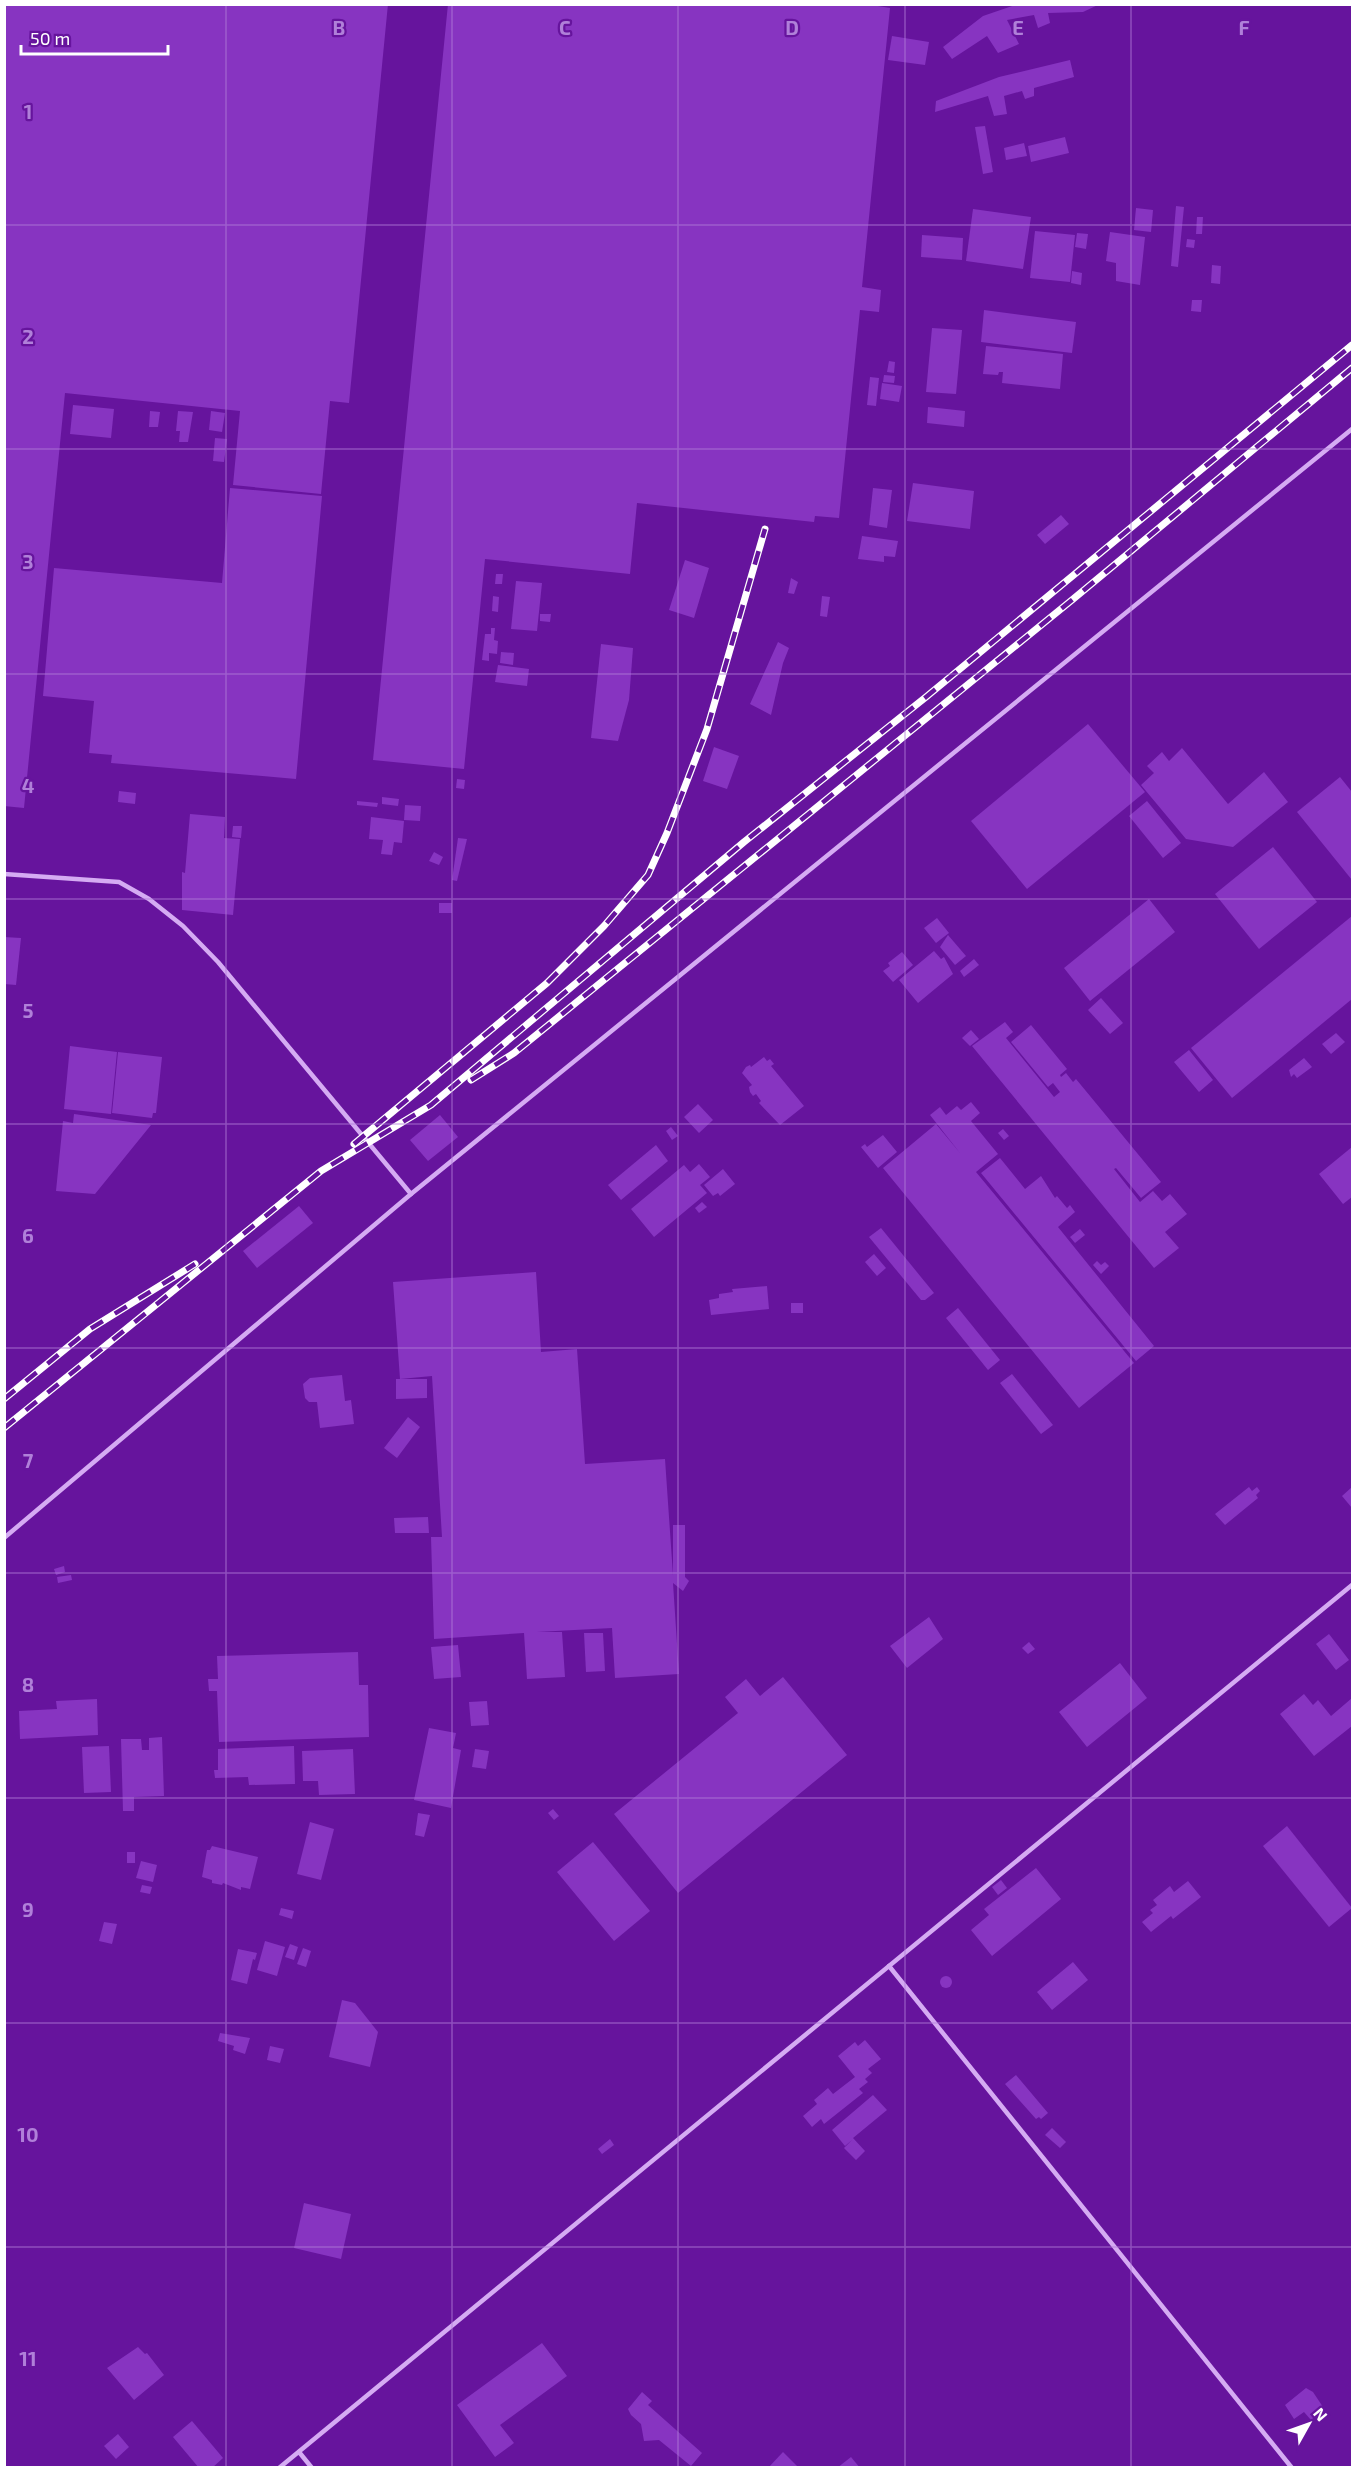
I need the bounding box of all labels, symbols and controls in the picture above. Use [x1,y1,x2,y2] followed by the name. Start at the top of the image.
[333,15,345,39] text: B
[559,15,571,39] text: C
[785,15,799,39] text: D
[1012,15,1024,39] text: E
[1238,15,1250,39] text: F
[21,18,168,56] scale bar
[30,27,70,49] text: 50 m
[24,99,32,123] text: 1
[22,324,34,348] text: 2
[22,549,34,573] text: 3
[22,773,35,797] text: 4
[22,998,34,1022] text: 5
[22,1223,34,1247] text: 6
[23,1448,34,1472] text: 7
[22,1672,34,1696] text: 8
[22,1897,34,1921] text: 9
[17,2122,39,2146] text: 10
[19,2346,37,2370] text: 11
[1279,2394,1339,2454] north arrow
[1310,2404,1332,2425] text: N

